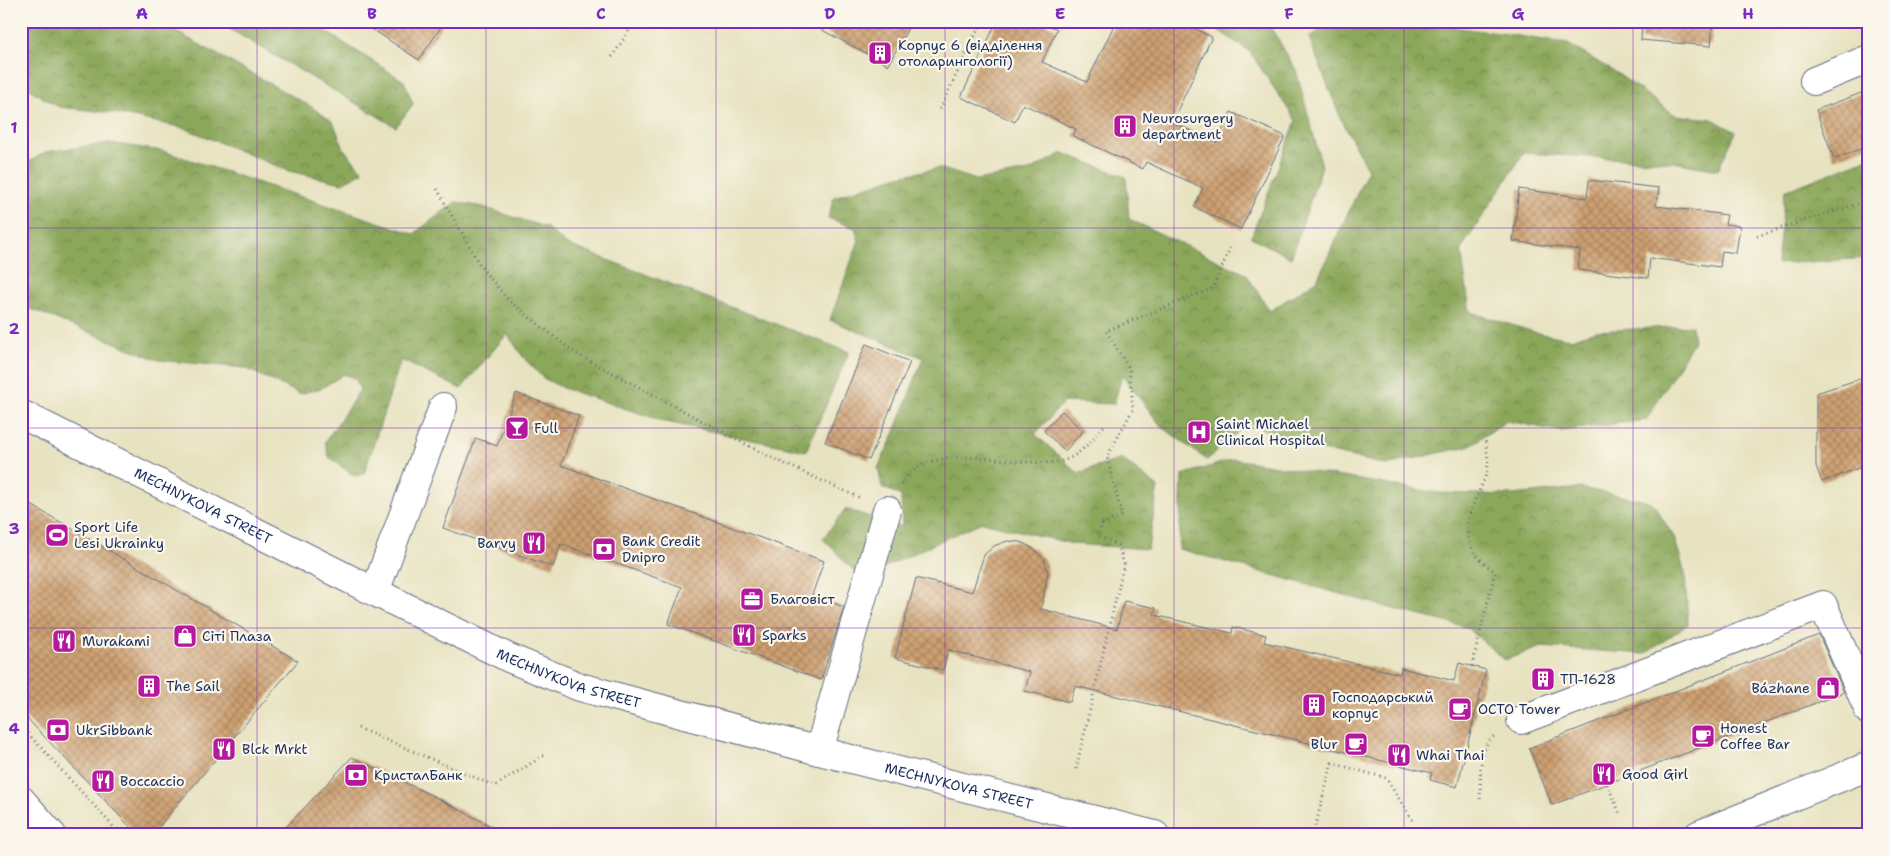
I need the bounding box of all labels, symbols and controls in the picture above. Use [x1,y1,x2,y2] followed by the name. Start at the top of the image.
[136,3,148,24] text: A
[367,3,377,24] text: B
[596,3,606,24] text: C
[824,3,836,24] text: D
[1055,3,1065,24] text: E
[1284,3,1294,24] text: F
[1512,3,1525,24] text: G
[1742,3,1754,24] text: H
[898,36,1042,70] place label: Корпус 6 (відділення отоларингології)
[867,40,893,66] building icon: Корпус 6 (відділення отоларингології)
[1142,109,1234,143] place label: Neurosurgery department
[1112,113,1138,139] building icon: Neurosurgery department
[10,117,18,138] text: 1
[8,318,20,339] text: 2
[504,415,530,441] bar icon: Full
[1216,415,1325,449] place label: Saint Michael Clinical Hospital
[534,419,559,437] place label: Full
[1186,419,1212,445] hospital icon: Saint Michael Clinical Hospital
[131,463,276,548] street label: MECHNYKOVA STREET
[8,518,20,539] text: 3
[74,518,164,552] place label: Sport Life Lesi Ukrainky
[44,522,70,548] sports icon: Sport Life Lesi Ukrainky
[521,530,547,556] restaurant icon: Barvy
[622,532,701,566] place label: Bank Credit Dnipro
[477,534,516,552] place label: Barvy
[591,536,617,562] bank icon: Bank Credit Dnipro
[739,586,765,612] office icon: Благовіст
[770,590,835,608] place label: Благовіст
[731,622,757,648] restaurant icon: Sparks
[172,623,198,649] shop icon: Сіті Плаза
[762,626,807,644] place label: Sparks
[202,627,272,645] place label: Сіті Плаза
[51,628,77,654] restaurant icon: Murakami
[82,632,150,650] place label: Murakami
[494,644,643,712] street label: MECHNYKOVA STREET
[1530,666,1556,692] building icon: ТП-1628
[1560,670,1616,688] place label: ТП-1628
[136,673,162,699] building icon: The Sail
[1815,675,1841,701] shop icon: Bázhane
[166,677,220,695] place label: The Sail
[1751,679,1810,697] place label: Bázhane
[1332,688,1434,722] place label: Господарський корпус
[1301,692,1327,718] building icon: Господарський корпус
[1447,696,1473,722] cafe icon: OCTO Tower
[1478,700,1561,718] place label: OCTO Tower
[45,717,71,743] bank icon: UkrSibbank
[8,718,20,739] text: 4
[1720,719,1791,753] place label: Honest Coffee Bar
[76,721,153,739] place label: UkrSibbank
[1690,723,1716,749] cafe icon: Honest Coffee Bar
[1343,731,1369,757] cafe icon: Blur
[1311,735,1338,753] place label: Blur
[211,736,237,762] restaurant icon: Blck Mrkt
[242,740,308,758] place label: Blck Mrkt
[1386,742,1412,768] restaurant icon: Whai Thai
[1416,746,1484,764] place label: Whai Thai
[883,759,1035,813] street label: MECHNYKOVA STREET
[1591,761,1617,787] restaurant icon: Good Girl
[343,762,369,788] bank icon: КристалБанк
[1622,765,1689,783] place label: Good Girl
[374,766,463,784] place label: КристалБанк
[90,768,116,794] restaurant icon: Boccaccio
[120,772,185,790] place label: Boccaccio

